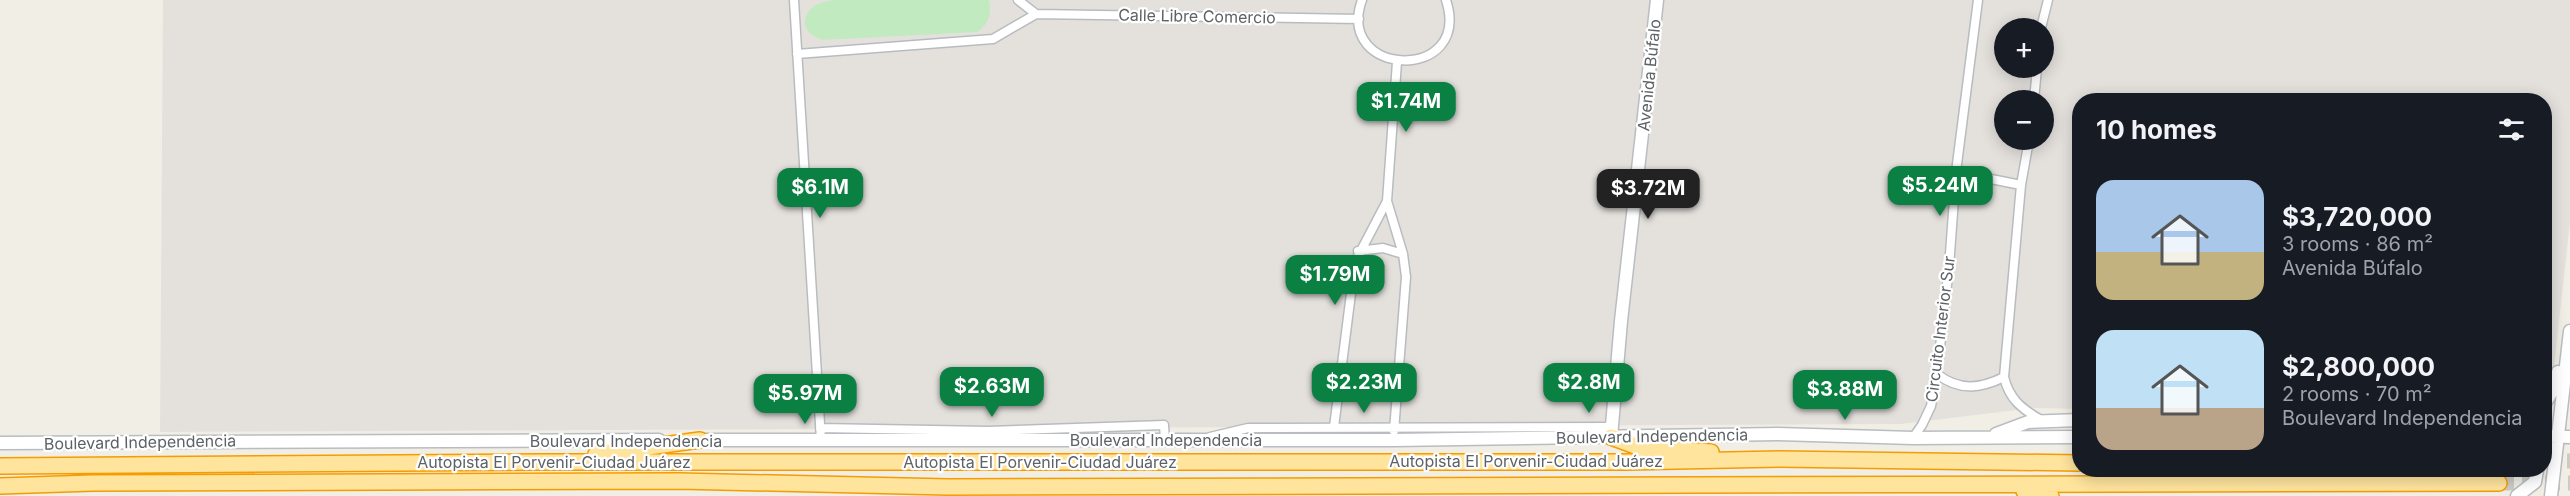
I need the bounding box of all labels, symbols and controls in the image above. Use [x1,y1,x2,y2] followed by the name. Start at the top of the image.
[1118,5,1276,27] street label: Calle Libre Comercio
[1633,18,1665,132] street label: Avenida Búfalo
[1994,18,2054,150] map controls
[1994,18,2054,78] button: +
[1357,82,1455,133] pin: $1.74M
[1371,89,1441,113] text: $1.74M
[1994,90,2054,150] button: −
[2495,113,2528,146] icon: filters
[2096,114,2217,145] text: 10 homes
[1891,166,1989,217] pin: $5.24M
[778,168,862,219] pin: $6.1M
[1599,169,1697,220] pin: $3.72M
[1902,173,1978,197] text: $5.24M
[791,175,849,199] text: $6.1M
[1611,176,1685,200] text: $3.72M
[2282,201,2432,232] text: $3,720,000
[2144,204,2216,276] icon: home
[2282,232,2433,256] text: 3 rooms · 86 m²
[1286,255,1384,306] pin: $1.79M
[1921,255,1959,403] street label: Circuito Interior Sur
[2282,256,2423,280] text: Avenida Búfalo
[1300,262,1370,286] text: $1.79M
[2282,351,2435,382] text: $2,800,000
[2144,354,2216,426] icon: home
[1315,363,1413,414] pin: $2.23M
[1547,363,1631,414] pin: $2.8M
[943,367,1041,418] pin: $2.63M
[1326,370,1402,394] text: $2.23M
[1557,370,1621,394] text: $2.8M
[1796,370,1894,421] pin: $3.88M
[756,374,854,425] pin: $5.97M
[954,374,1030,398] text: $2.63M
[1807,377,1883,401] text: $3.88M
[768,381,842,405] text: $5.97M
[2282,382,2432,406] text: 2 rooms · 70 m²
[2282,406,2523,430] text: Boulevard Independencia
[1556,424,1748,448] street label: Boulevard Independencia
[44,430,236,454] street label: Boulevard Independencia
[1070,430,1262,450] street label: Boulevard Independencia
[530,431,722,451] street label: Boulevard Independencia
[1389,451,1663,471] street label: Autopista El Porvenir-Ciudad Juárez
[417,452,691,472] street label: Autopista El Porvenir-Ciudad Juárez
[903,452,1177,472] street label: Autopista El Porvenir-Ciudad Juárez

